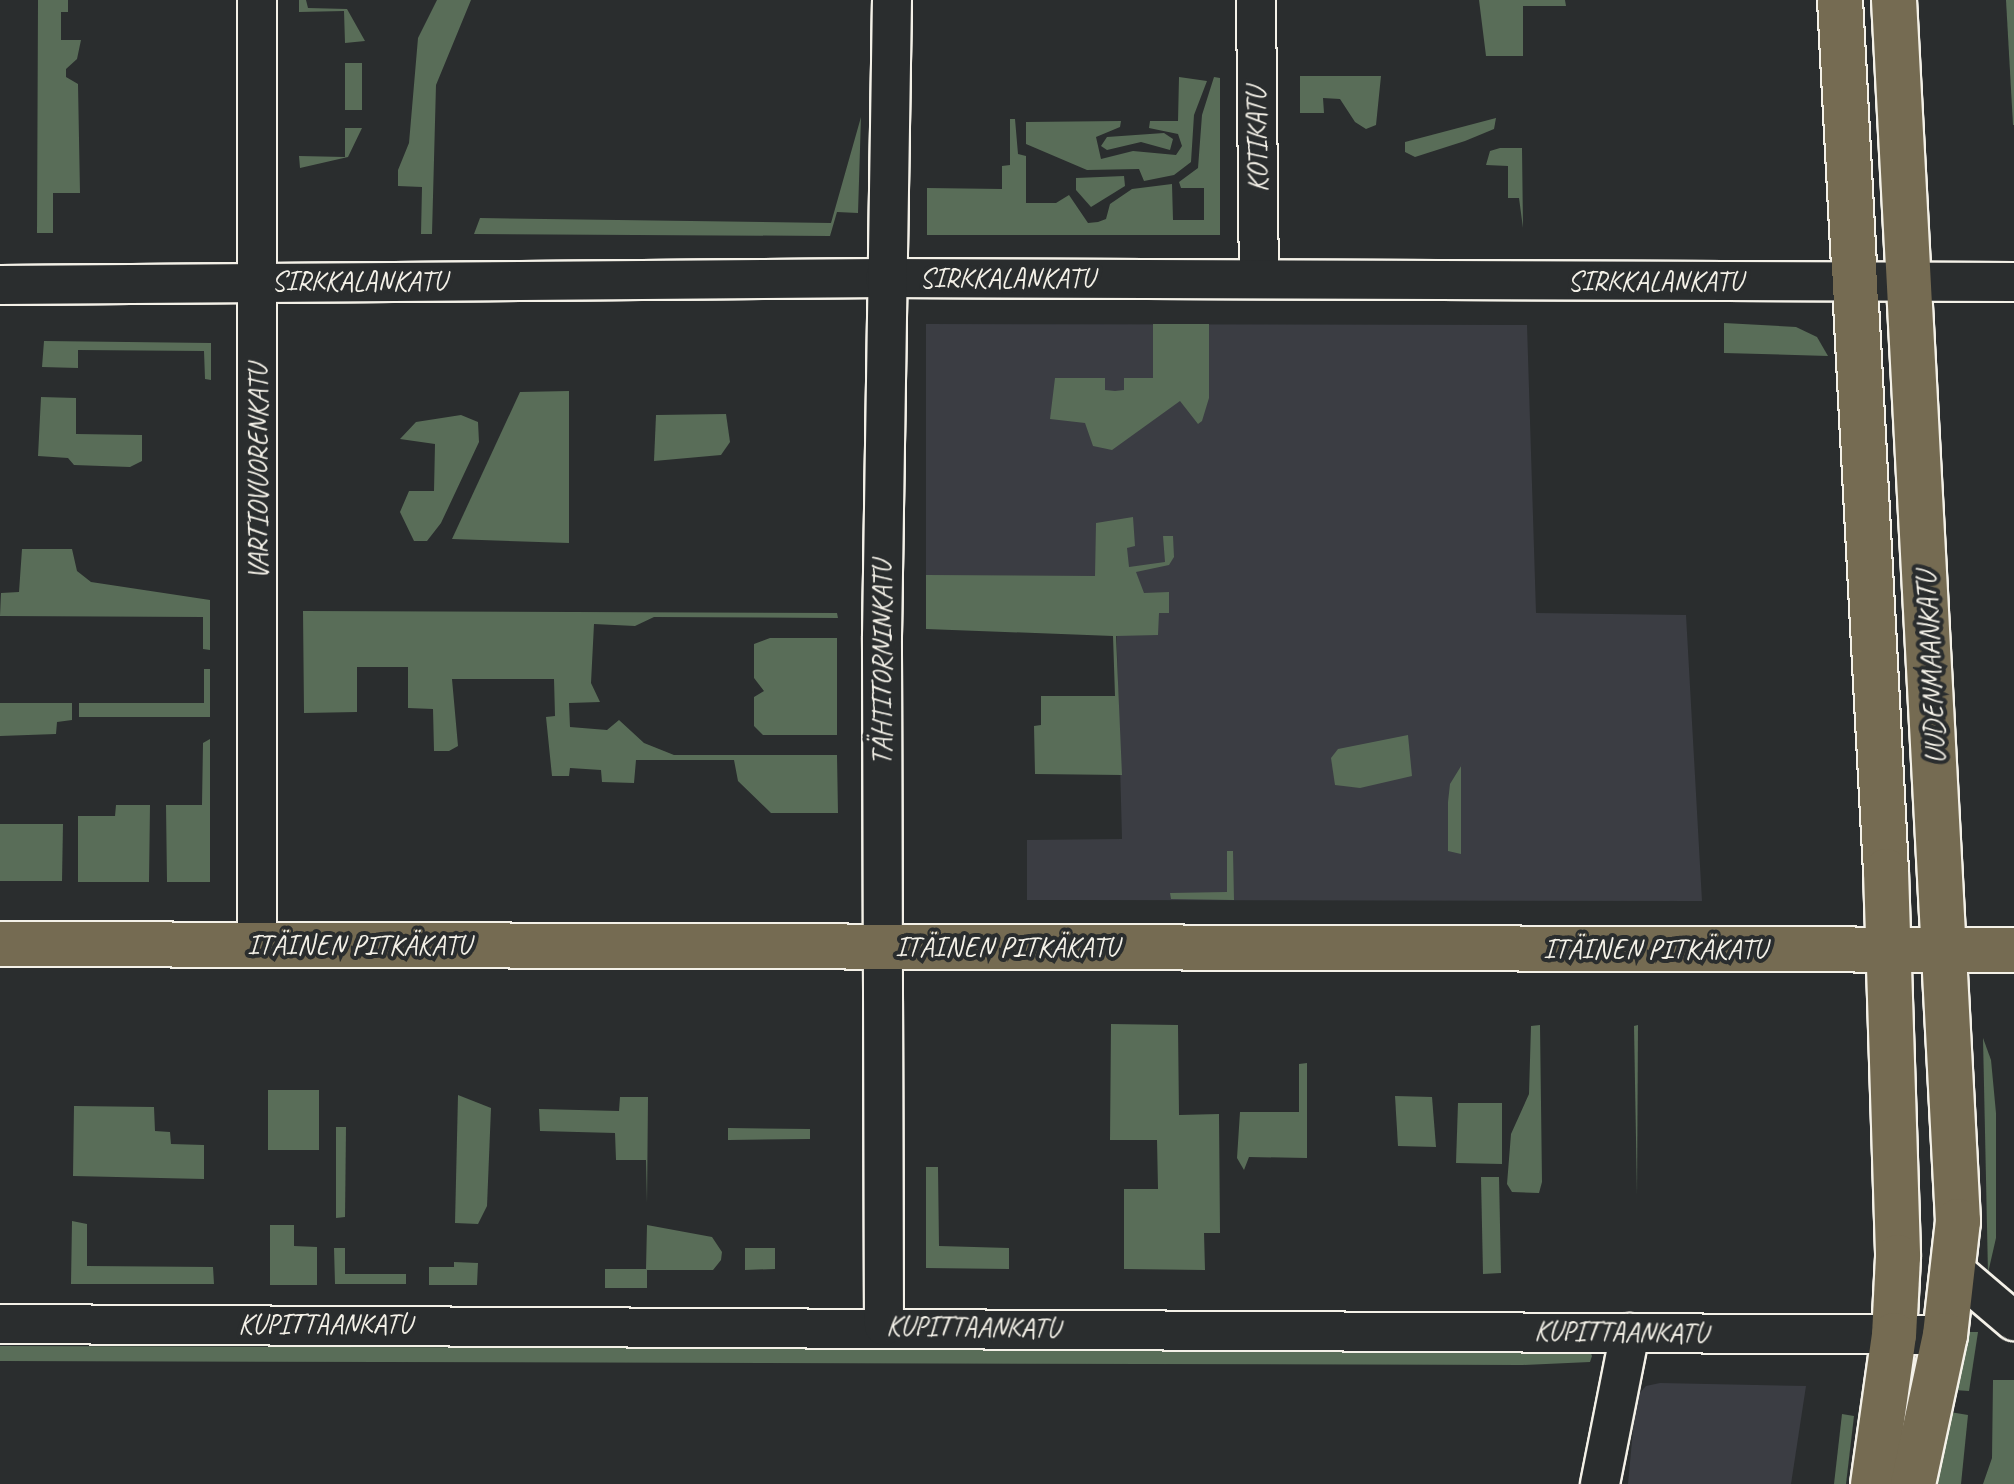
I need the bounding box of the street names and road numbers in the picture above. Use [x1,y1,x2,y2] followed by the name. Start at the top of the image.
[1239,88,1275,192] street label: KOTIKATU
[920,261,1094,295] street label: SIRKKALANKATU
[272,264,446,298] street label: SIRKKALANKATU
[1568,264,1742,298] street label: SIRKKALANKATU
[241,364,275,580] street label: VARTIOVUORENKATU
[865,561,899,765] street label: TÄHTITORNINKATU
[1909,571,1953,765] street label: UUDENMAANKATU
[248,928,470,962] street label: ITÄINEN PITKÄKATU
[896,930,1118,964] street label: ITÄINEN PITKÄKATU
[1544,932,1766,966] street label: ITÄINEN PITKÄKATU
[238,1307,412,1341] street label: KUPITTAANKATU
[886,1309,1060,1345] street label: KUPITTAANKATU
[1534,1314,1708,1350] street label: KUPITTAANKATU

